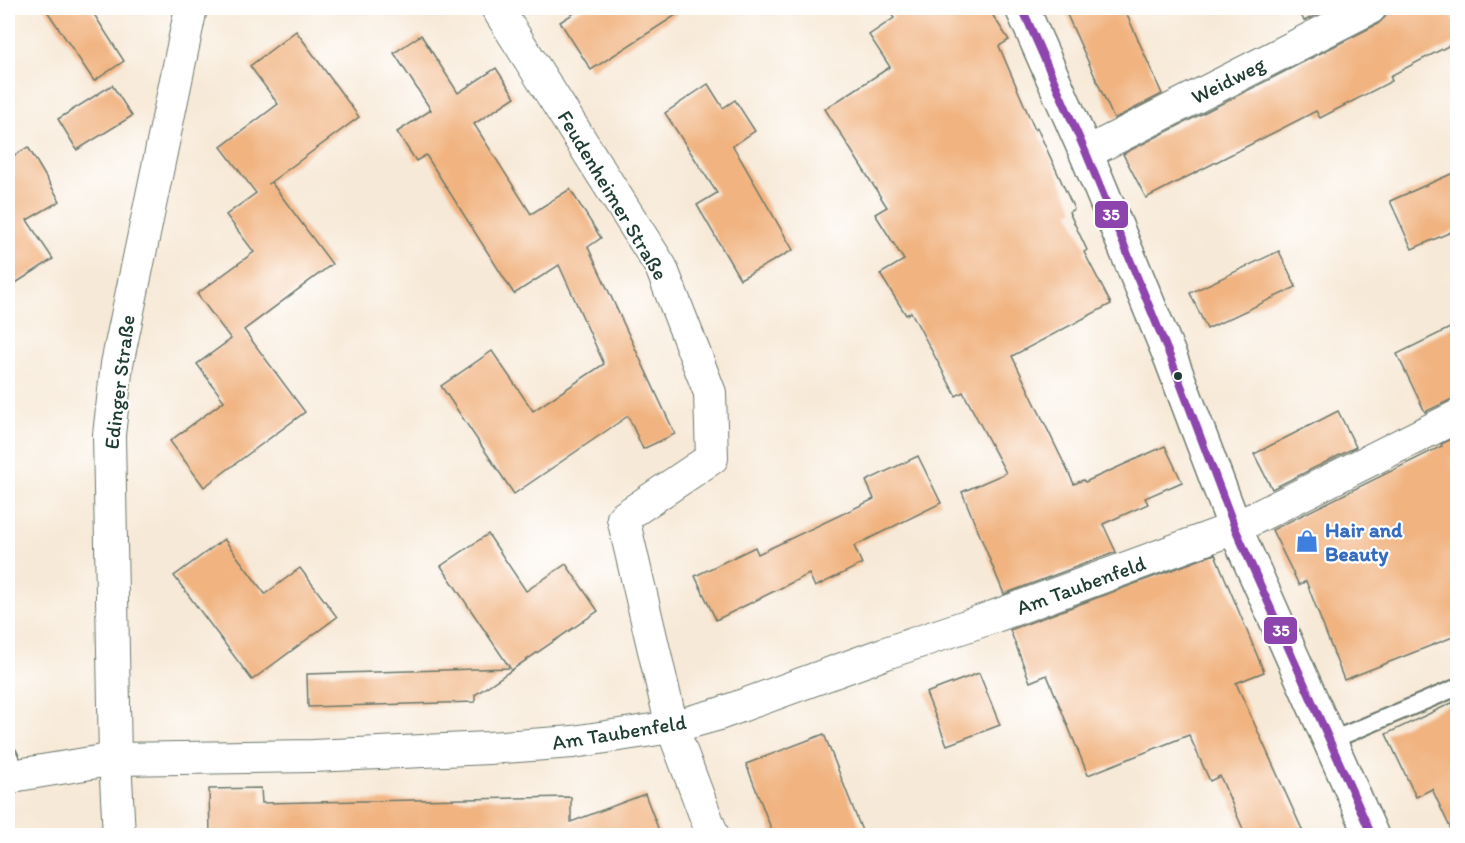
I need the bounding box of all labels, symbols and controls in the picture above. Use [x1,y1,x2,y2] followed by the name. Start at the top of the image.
[1187,51,1269,109] street label: Weidweg
[553,106,674,284] street label: Feudenheimer Straße
[1094,200,1129,229] line badge: 35
[1102,205,1120,224] text: 35
[98,313,140,451] street label: Edinger Straße
[1172,370,1184,382] unlabelled marker
[1325,517,1403,567] place label: Hair and Beauty
[1294,528,1320,554] shop icon: Hair and Beauty
[1013,550,1150,620] street label: Am Taubenfeld
[1263,616,1298,645] line badge: 35
[1272,621,1290,640] text: 35
[550,709,689,755] street label: Am Taubenfeld

